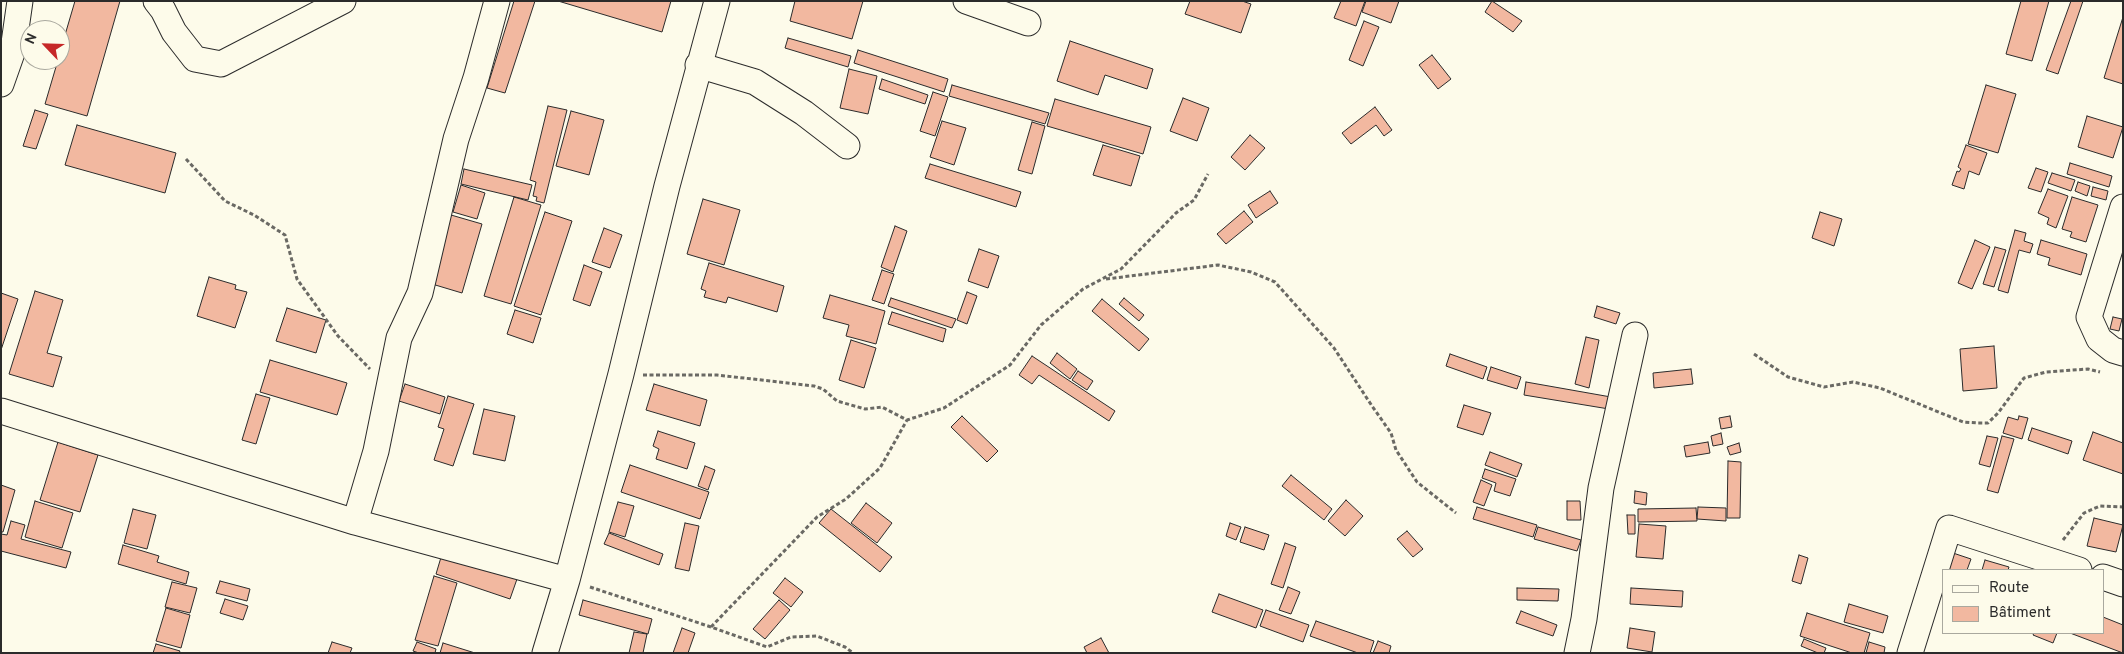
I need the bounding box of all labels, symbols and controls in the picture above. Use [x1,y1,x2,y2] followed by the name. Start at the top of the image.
[20,20,70,70] north arrow
[22,31,42,47] text: N
[1942,569,2104,634] legend
[1989,579,2029,598] text: Route
[1989,604,2051,623] text: Bâtiment

